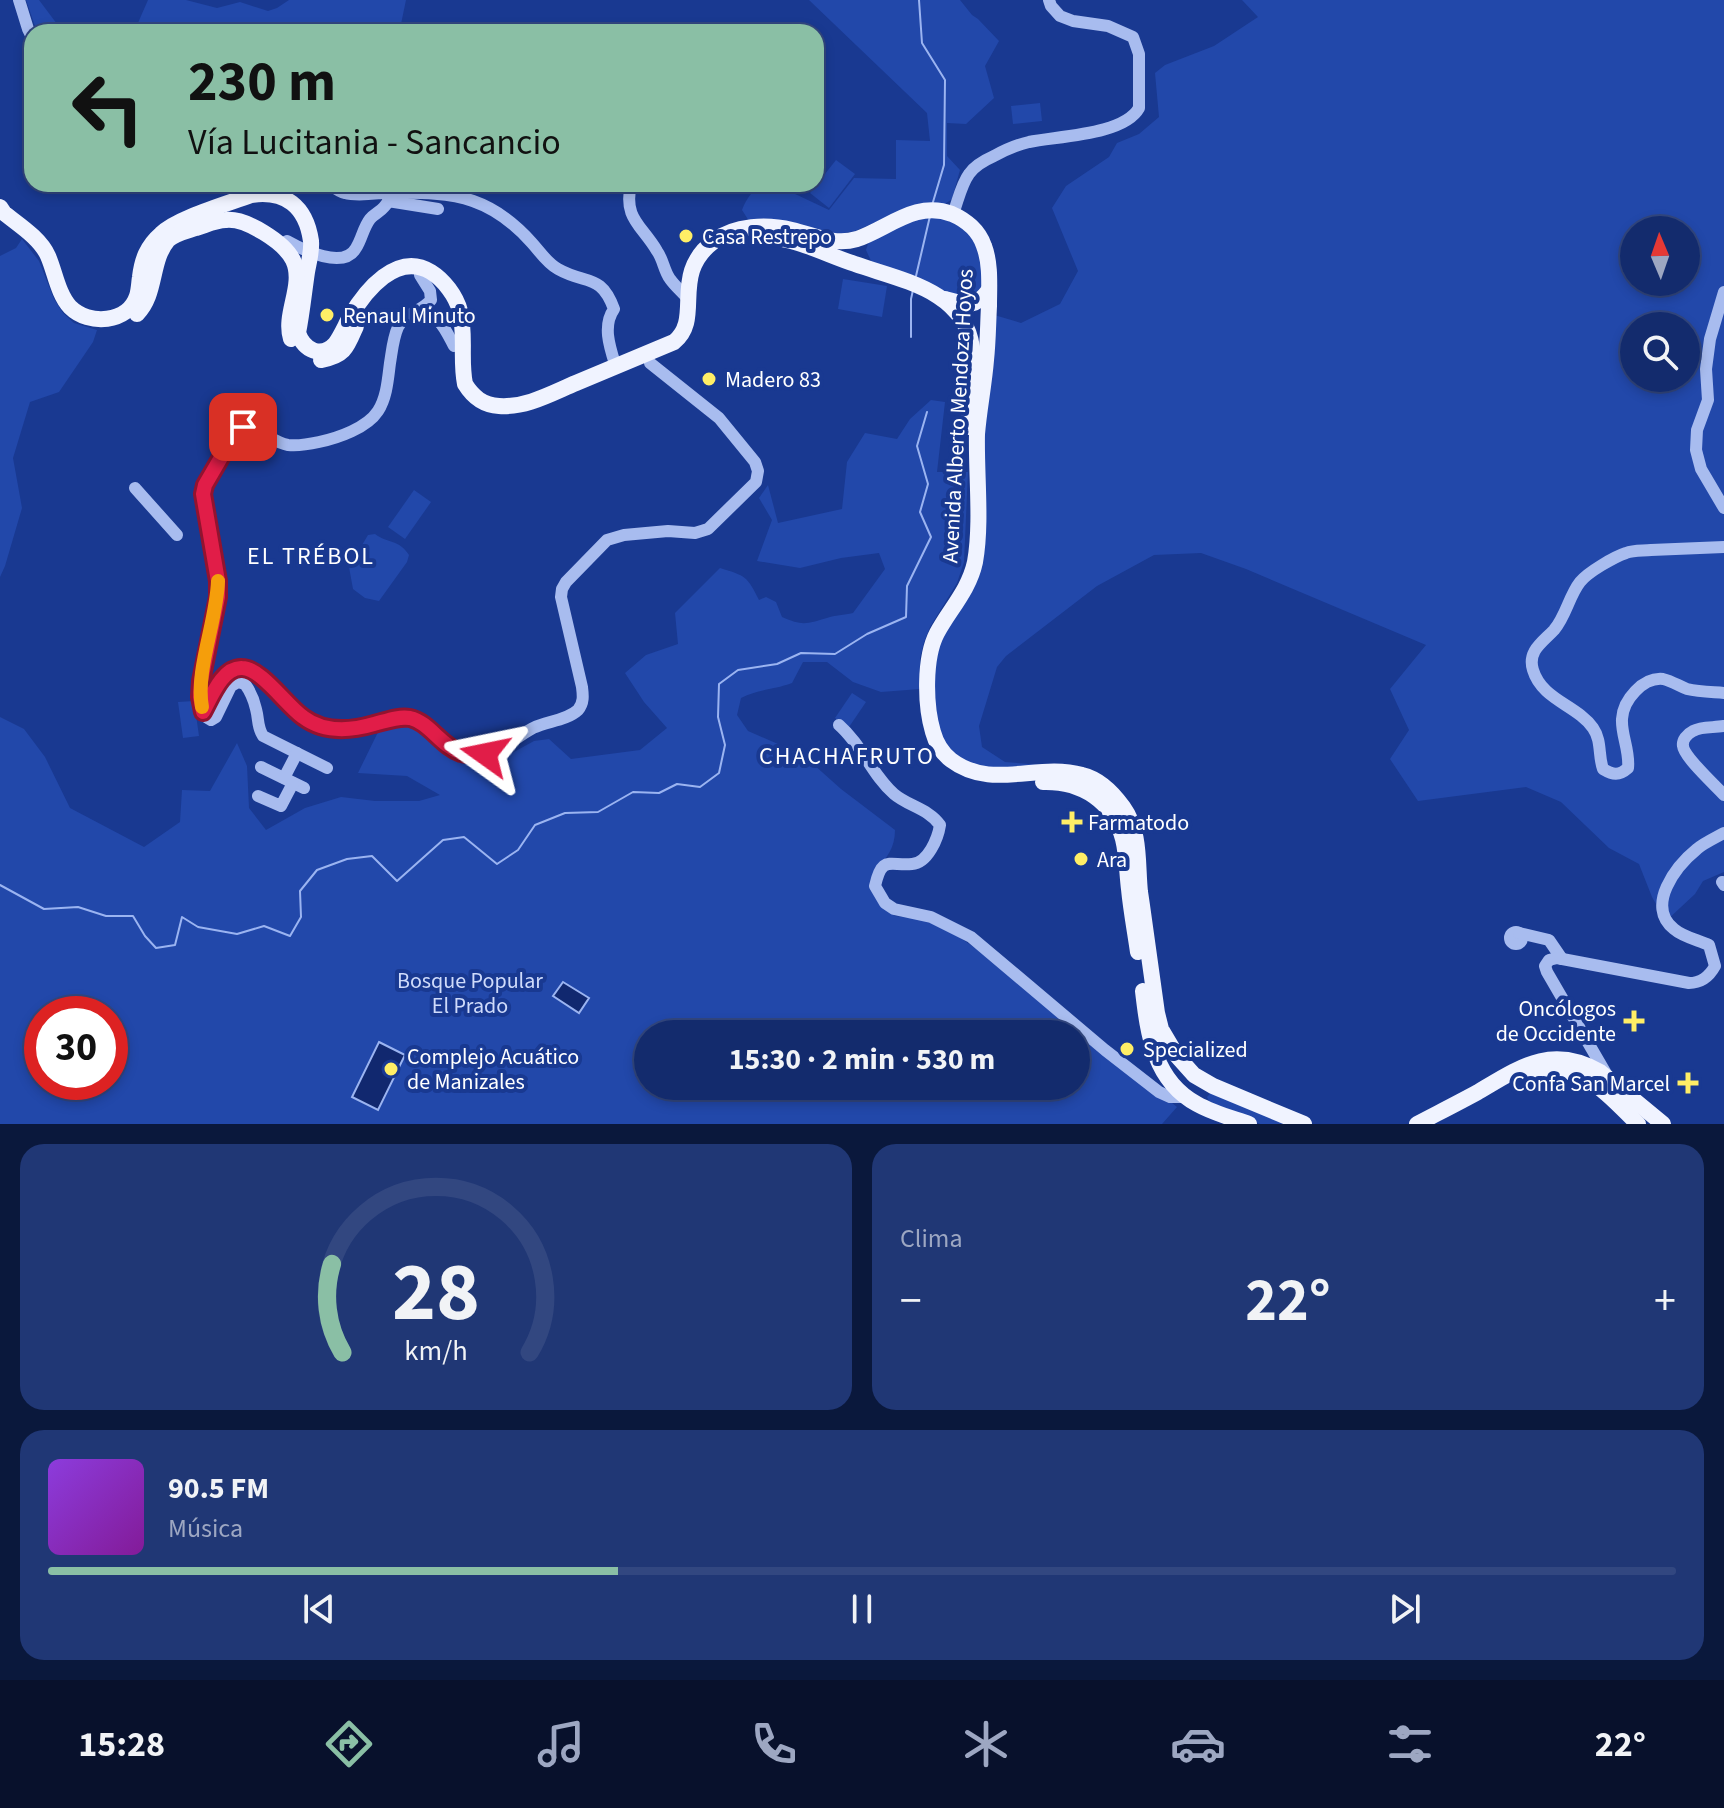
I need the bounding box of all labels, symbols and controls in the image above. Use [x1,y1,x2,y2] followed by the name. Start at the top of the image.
[188,43,336,122] text: 230 m
[56,56,160,160] icon: left
[188,117,561,168] text: Vía Lucitania - Sancancio
[1620,216,1700,296] north arrow
[1620,216,1700,392] map controls
[702,221,832,253] place label: Casa Restrepo
[677,227,695,245] marker: Casa Restrepo
[934,268,982,564] street label: Avenida Alberto Mendoza Hoyos
[343,300,476,332] place label: Renaul Minuto
[318,306,336,324] marker: Renaul Minuto
[1620,312,1700,392] button: search
[725,364,821,396] place label: Madero 83
[700,370,718,388] marker: Madero 83
[209,393,277,461] pin
[221,405,265,449] icon: arrive
[247,539,375,574] district label: EL TRÉBOL
[443,712,527,796] position arrow
[759,739,935,774] district label: CHACHAFRUTO
[1088,807,1189,839] place label: Farmatodo
[1063,813,1081,831] marker: Farmatodo
[1097,844,1127,876] place label: Ara
[1072,850,1090,868] marker: Ara
[397,965,543,1022] park label: Bosque Popular El Prado
[1496,993,1616,1050] place label: Oncólogos de Occidente
[24,996,128,1100] speed limit sign: 30
[1623,1010,1645,1032] marker: Oncólogos de Occidente
[1143,1034,1248,1066] place label: Specialized
[729,1038,995,1081] text: 15:30 · 2 min · 530 m
[1118,1040,1136,1058] marker: Specialized
[407,1041,579,1098] place label: Complejo Acuático de Manizales
[382,1060,400,1078] marker: Complejo Acuático de Manizales
[1512,1068,1670,1100] place label: Confa San Marcel
[1677,1072,1699,1094] marker: Confa San Marcel
[900,1220,963,1257] text: Clima
[392,1234,480,1352] text: 28
[1245,1259,1331,1344] text: 22°
[900,1270,922,1333] text: −
[1654,1270,1676,1333] text: +
[404,1331,468,1371] text: km/h
[168,1467,269,1510] text: 90.5 FM
[168,1510,243,1547] text: Música
[297,1587,341,1631] icon: previous
[840,1587,884,1631] icon: pause
[1383,1587,1427,1631] icon: next
[321,1716,377,1772] icon: directions
[533,1716,589,1772] icon: music
[746,1716,802,1772] icon: phone
[958,1716,1014,1772] icon: climate
[1170,1716,1226,1772] icon: car
[1382,1716,1438,1772] icon: filters
[78,1719,165,1770] text: 15:28
[1595,1719,1646,1770] text: 22°

